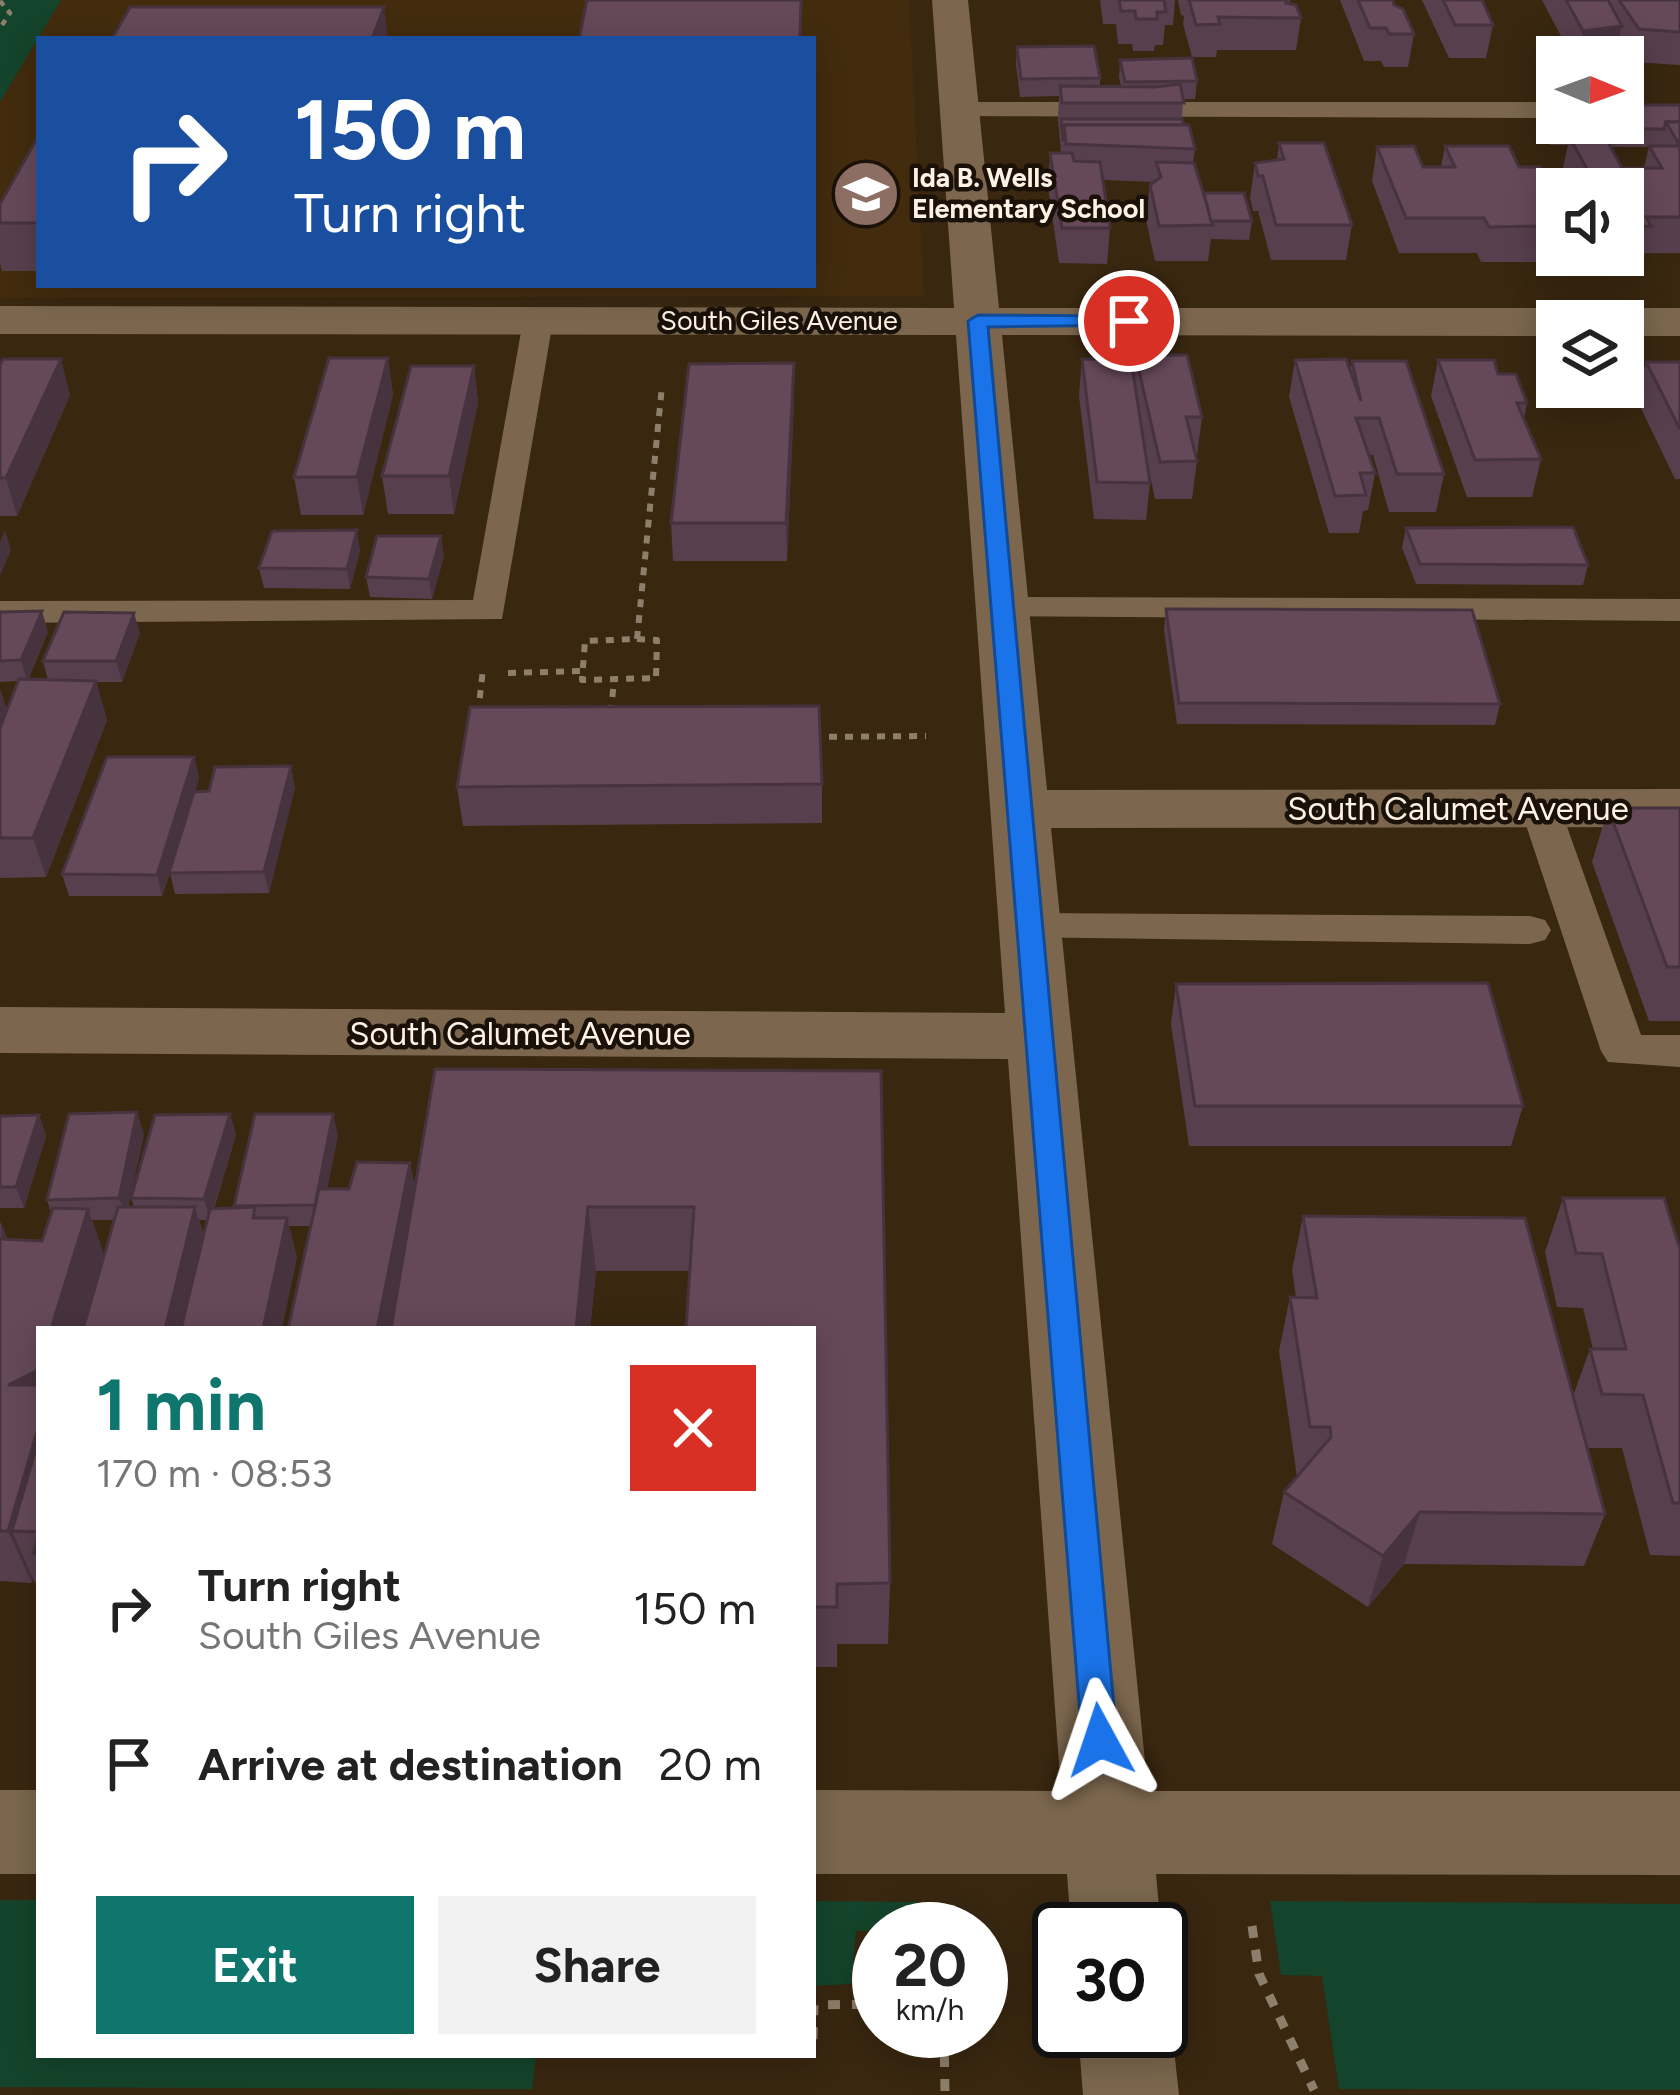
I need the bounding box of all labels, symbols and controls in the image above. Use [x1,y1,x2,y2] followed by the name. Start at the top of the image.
[1536,36,1644,144] north arrow
[1536,36,1644,408] map controls
[294,79,526,180] text: 150 m
[96,84,252,240] icon: right
[831,159,901,229] school or university icon: Ida B. Wells Elementary School
[912,161,1145,225] place label: Ida B. Wells Elementary School
[1536,168,1644,276] button: sound
[294,181,526,246] text: Turn right
[1078,270,1180,372] pin
[1096,288,1162,354] icon: arrive
[1536,300,1644,408] button: layers
[660,304,898,337] street label: South Giles Avenue
[1287,789,1629,828] street label: South Calumet Avenue
[349,1014,691,1053] street label: South Calumet Avenue
[96,1362,266,1448] text: 1 min
[630,1365,756,1491] button: close
[96,1450,333,1497] text: 170 m · 08:53
[198,1558,401,1612] text: Turn right
[96,1575,162,1641] icon: right
[633,1581,756,1635] text: 150 m
[198,1612,541,1659] text: South Giles Avenue
[1037,1677,1163,1803] position arrow
[96,1731,162,1797] icon: arrive
[198,1737,622,1791] text: Arrive at destination
[658,1737,762,1791] text: 20 m
[96,1896,414,2034] button: Exit
[438,1896,756,2034] button: Share
[1032,1902,1188,2058] speed limit sign: 30
[893,1929,967,2001] text: 20
[896,1991,964,2028] text: km/h

